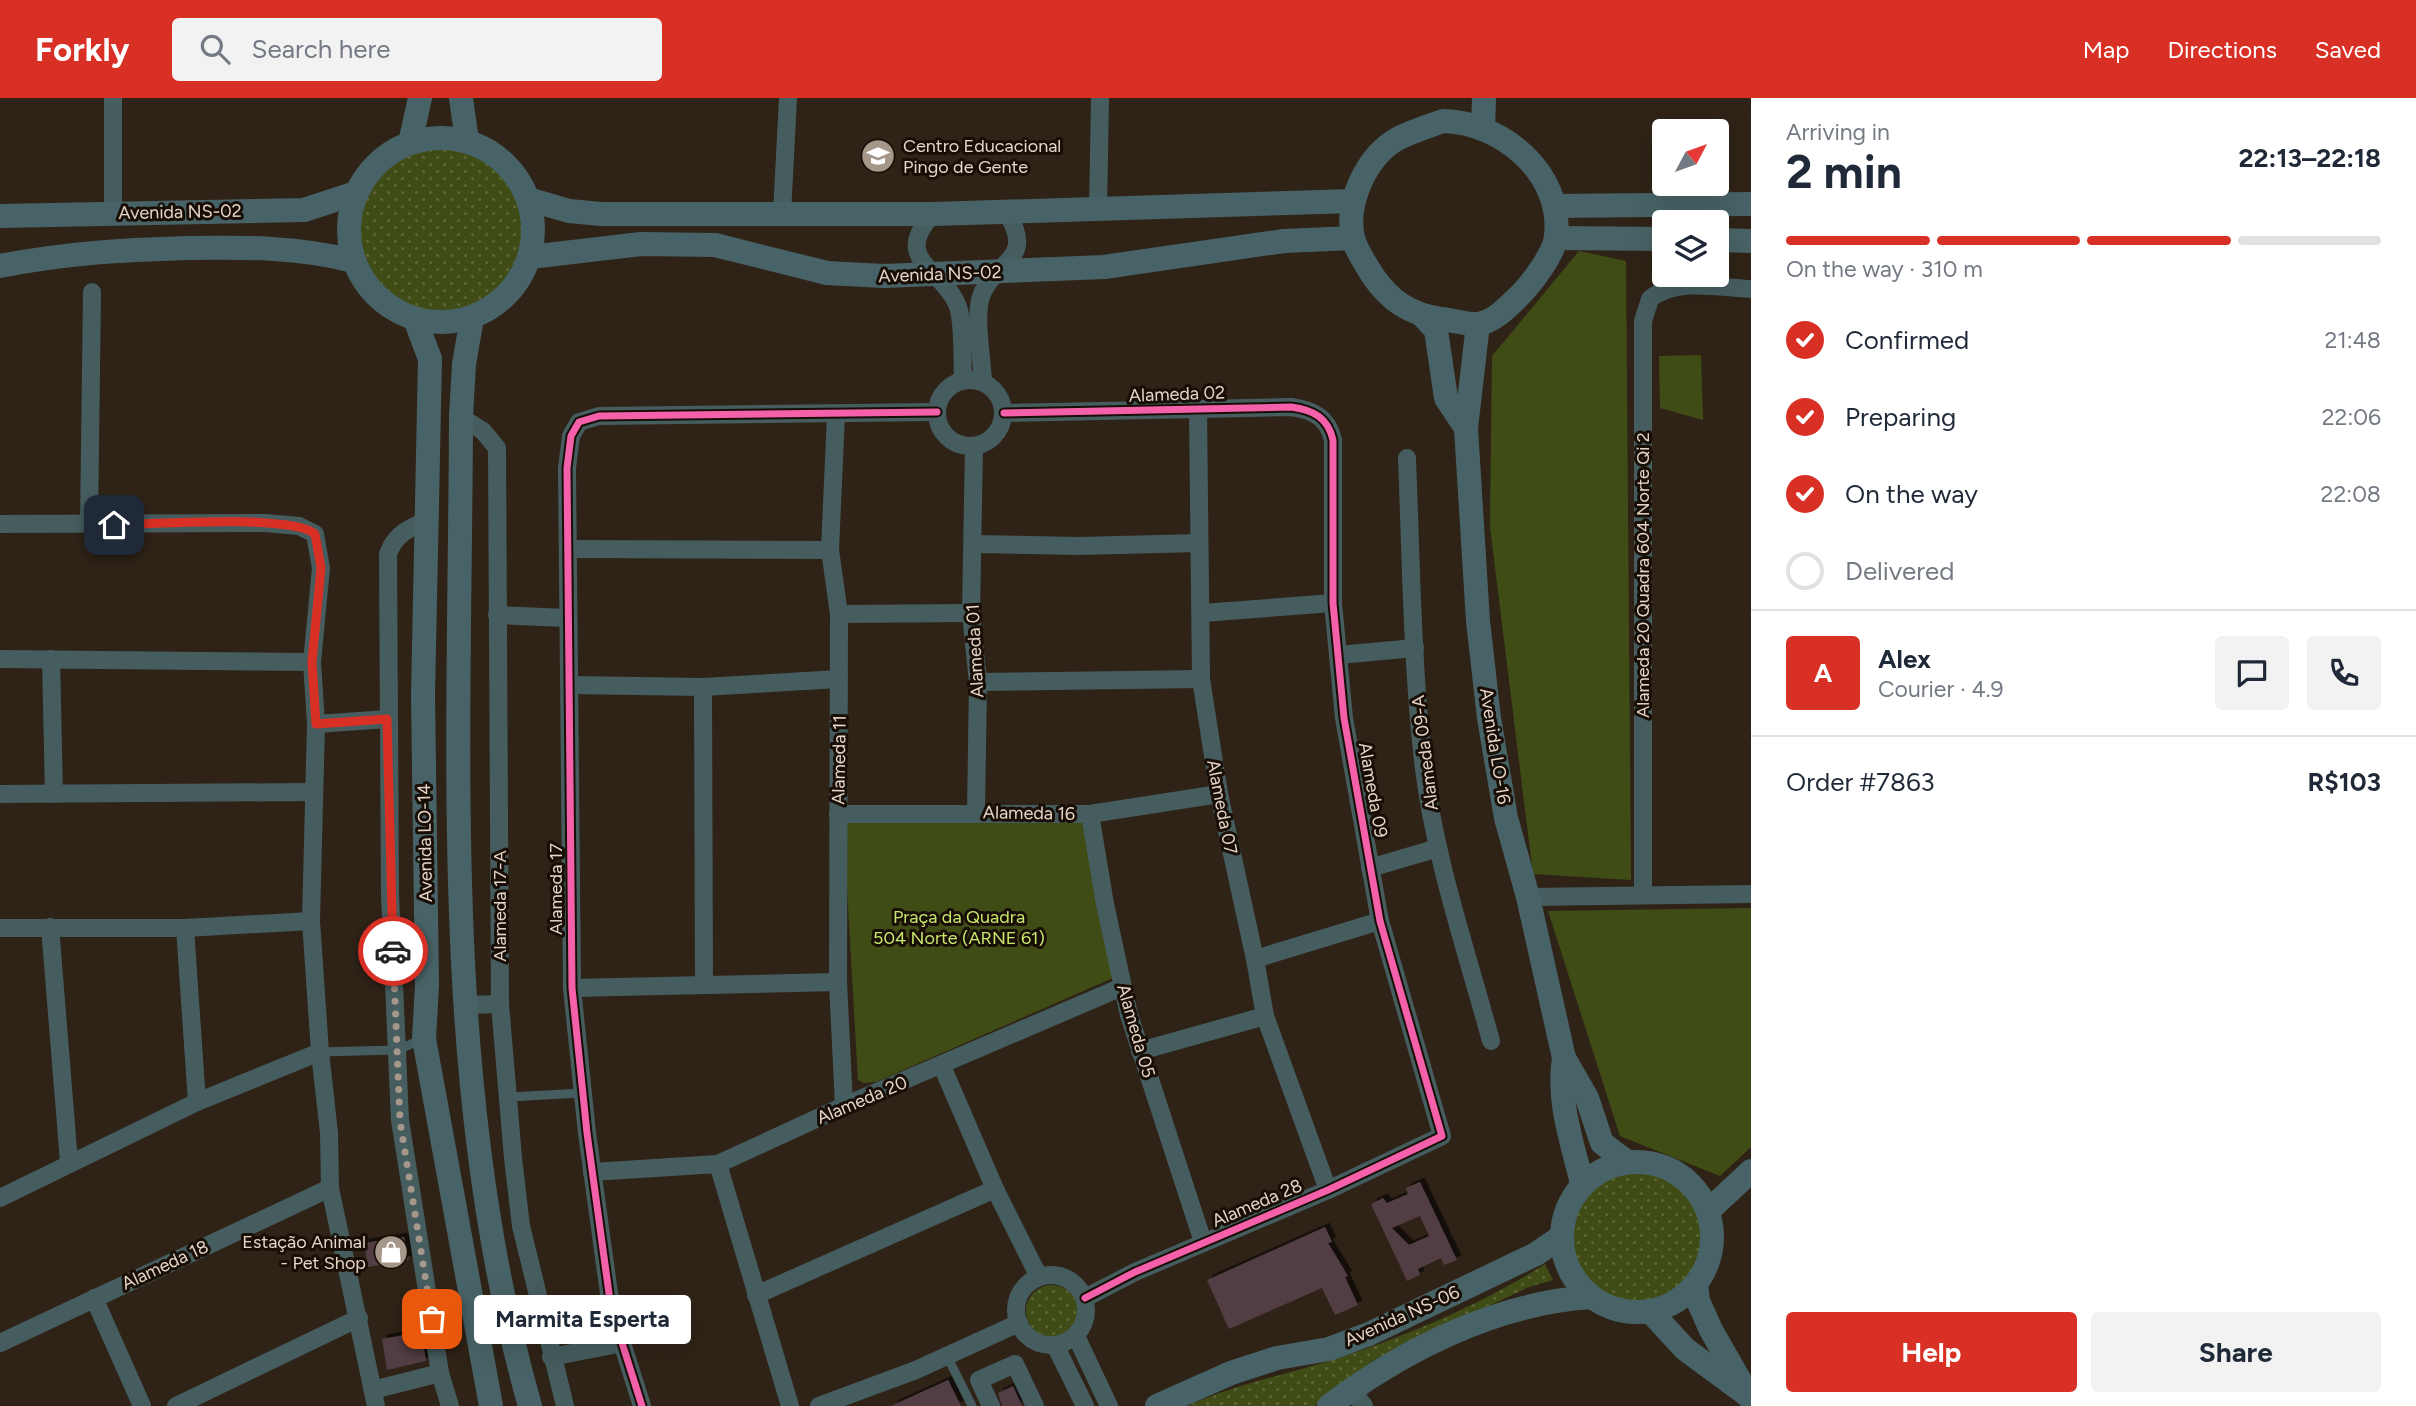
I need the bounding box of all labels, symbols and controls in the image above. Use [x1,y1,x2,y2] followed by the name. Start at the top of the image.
[172,18,662,81] search box
[35,30,130,69] text: Forkly
[196,30,234,68] icon: search
[252,33,390,65] text: Search here
[2083,35,2129,64] text: Map
[2167,35,2277,64] text: Directions
[2315,35,2381,64] text: Saved
[1786,118,1890,146] text: Arriving in
[1652,119,1729,196] north arrow
[1652,119,1729,287] map controls
[903,135,1061,178] place label: Centro Educacional Pingo de Gente
[859,137,897,175] school or university icon: Centro Educacional Pingo de Gente
[2239,142,2381,174] text: 22:13–22:18
[1786,144,1902,200] text: 2 min
[118,200,242,224] street label: Avenida NS-02
[1652,210,1729,287] button: layers
[1786,255,1983,283] text: On the way · 310 m
[878,261,1002,287] street label: Avenida NS-02
[1786,321,1824,359] icon: check
[1845,324,1969,356] text: Confirmed
[2324,326,2381,354] text: 21:48
[1129,381,1225,407] street label: Alameda 02
[1786,398,1824,436] icon: check
[1845,401,1956,433] text: Preparing
[2322,403,2381,431] text: 22:06
[1632,432,1654,718] street label: Alameda 20 Quadra 604 Norte Qi 2
[1786,475,1824,513] icon: check
[1845,478,1978,510] text: On the way
[2321,480,2381,508] text: 22:08
[84,495,144,555] pin
[95,506,133,544] icon: home
[1845,555,1954,587] text: Delivered
[962,604,988,698] street label: Alameda 01
[2215,636,2289,710] button: chat
[2307,636,2381,710] button: phone
[1878,643,1931,675] text: Alex
[1814,657,1832,689] text: A
[1878,675,2004,703] text: Courier · 4.9
[1475,686,1515,806] street label: Avenida LO-16
[1407,694,1443,812] street label: Alameda 09-A
[827,715,851,805] street label: Alameda 11
[1354,741,1392,839] street label: Alameda 09
[1202,758,1242,856] street label: Alameda 07
[1786,766,1935,798] text: Order #7863
[2308,766,2381,798] text: R$103
[413,784,437,902] street label: Avenida LO-14
[983,801,1075,825] street label: Alameda 16
[545,843,567,935] street label: Alameda 17
[489,850,511,962] street label: Alameda 17-A
[873,906,1045,949] park label: Praça da Quadra 504 Norte (ARNE 61)
[358,916,428,986] courier
[374,932,412,970] icon: car
[1112,982,1160,1080] street label: Alameda 05
[813,1071,911,1129] street label: Alameda 20
[1209,1174,1305,1232] street label: Alameda 28
[242,1231,366,1274] place label: Estação Animal - Pet Shop
[372,1233,410,1271] shop icon: Estação Animal - Pet Shop
[118,1235,212,1295] street label: Alameda 18
[1341,1281,1463,1351] street label: Avenida NS-06
[402,1289,462,1349] pin
[474,1294,691,1344] callout: Marmita Esperta
[413,1300,451,1338] icon: bag
[495,1305,670,1333] text: Marmita Esperta
[1786,1312,2077,1392] button: Help
[2091,1312,2381,1392] button: Share

